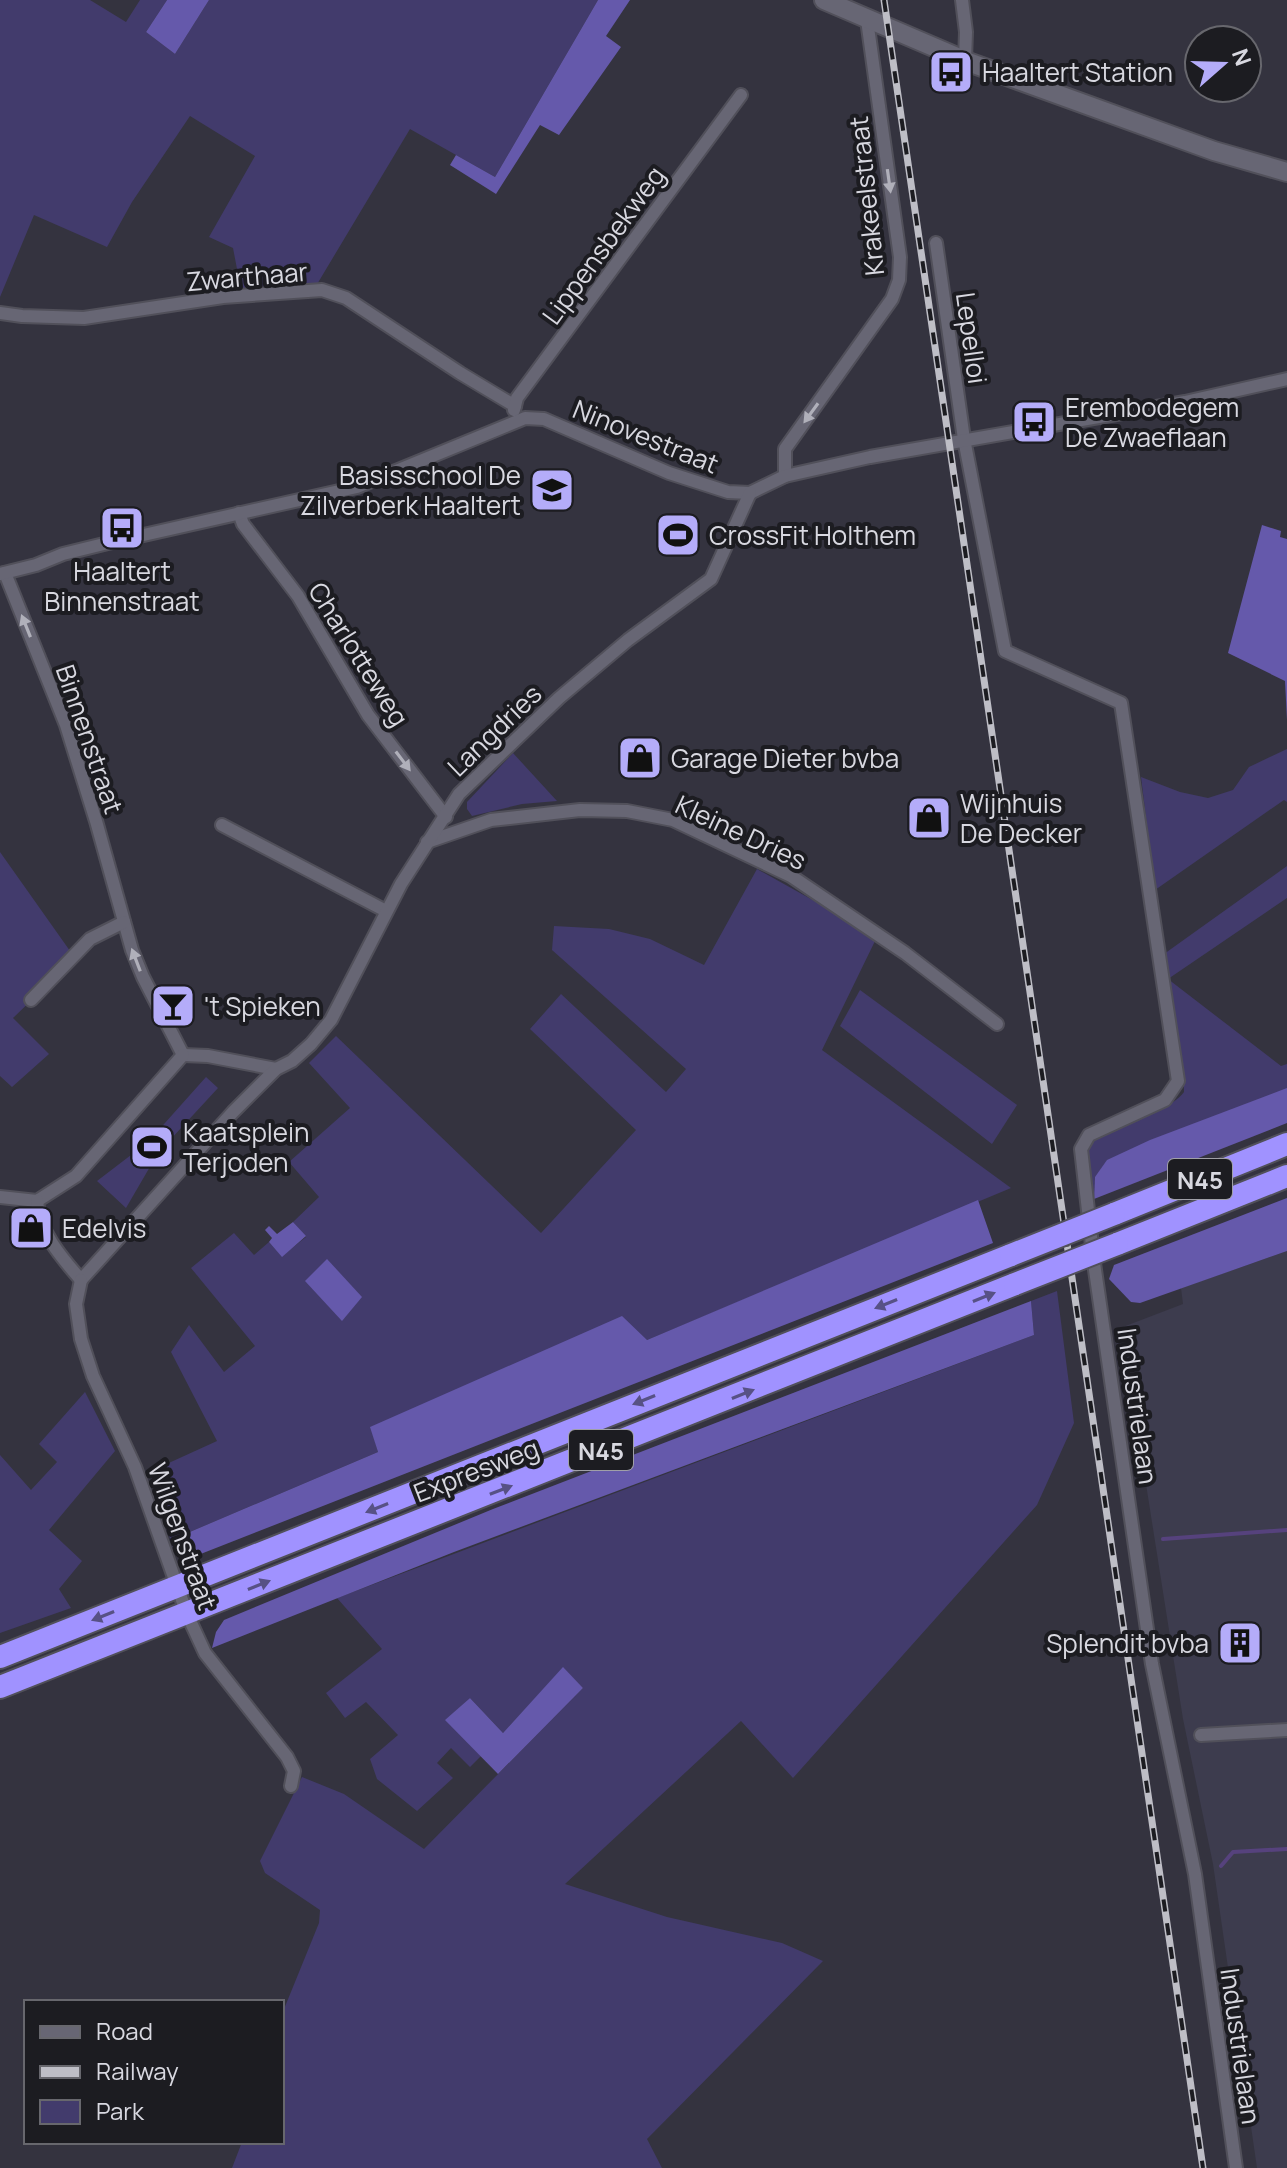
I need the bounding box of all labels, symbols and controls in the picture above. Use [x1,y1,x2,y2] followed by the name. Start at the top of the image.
[1183,24,1263,104] north arrow
[1225,45,1259,70] text: N
[927,48,975,96] bus stop icon: Haaltert Station
[982,54,1173,90] place label: Haaltert Station
[840,115,892,277] street label: Krakeelstraat
[533,159,673,331] street label: Lippensbekweg
[883,168,896,193] one-way arrow
[185,253,309,299] street label: Zwarthaar
[948,290,996,386] street label: Lepelloi
[1065,389,1239,455] place label: Erembodegem De Zwaeflaan
[568,390,724,482] street label: Ninovestraat
[1010,398,1058,446] bus stop icon: Erembodegem De Zwaeflaan
[804,402,819,423] one-way arrow
[300,457,521,523] place label: Basisschool De Zilverberk Haaltert
[528,466,576,514] school or university icon: Basisschool De Zilverberk Haaltert
[98,504,146,552] bus stop icon: Haaltert Binnenstraat
[654,511,702,559] sports icon: CrossFit Holthem
[709,517,916,553] place label: CrossFit Holthem
[44,553,200,619] place label: Haaltert Binnenstraat
[300,575,418,733] street label: Charlotteweg
[19,614,32,638] one-way arrow
[48,660,132,818] street label: Binnenstraat
[439,676,549,784] street label: Langdries
[616,734,664,782] shop icon: Garage Dieter bvba
[671,740,899,776] place label: Garage Dieter bvba
[395,751,410,772] one-way arrow
[960,785,1082,851] place label: Wijnhuis De Decker
[670,786,812,878] street label: Kleine Dries
[905,794,953,842] shop icon: Wijnhuis De Decker
[129,948,142,972] one-way arrow
[149,982,197,1030] bar icon: 't Spieken
[204,988,321,1024] place label: 't Spieken
[183,1114,310,1180] place label: Kaatsplein Terjoden
[128,1123,176,1171] sports icon: Kaatsplein Terjoden
[1168,1159,1232,1199] road number: N45
[7,1204,55,1252] shop icon: Edelvis
[62,1210,146,1246] place label: Edelvis
[972,1290,996,1303] one-way arrow
[874,1298,898,1311] one-way arrow
[1109,1326,1167,1486] street label: Industrielaan
[731,1387,755,1400] one-way arrow
[632,1394,656,1407] one-way arrow
[408,1430,544,1510] street label: Expresweg
[569,1430,633,1470] road number: N45
[140,1458,226,1614] street label: Wilgenstraat
[489,1483,513,1496] one-way arrow
[365,1501,389,1514] one-way arrow
[247,1578,271,1591] one-way arrow
[91,1609,115,1622] one-way arrow
[1216,1619,1264,1667] building icon: Splendit bvba
[1046,1625,1209,1661] place label: Splendit bvba
[1212,1966,1270,2126] street label: Industrielaan
[24,2000,284,2144] legend
[96,2014,153,2047] text: Road
[96,2054,179,2087] text: Railway
[96,2094,145,2127] text: Park

